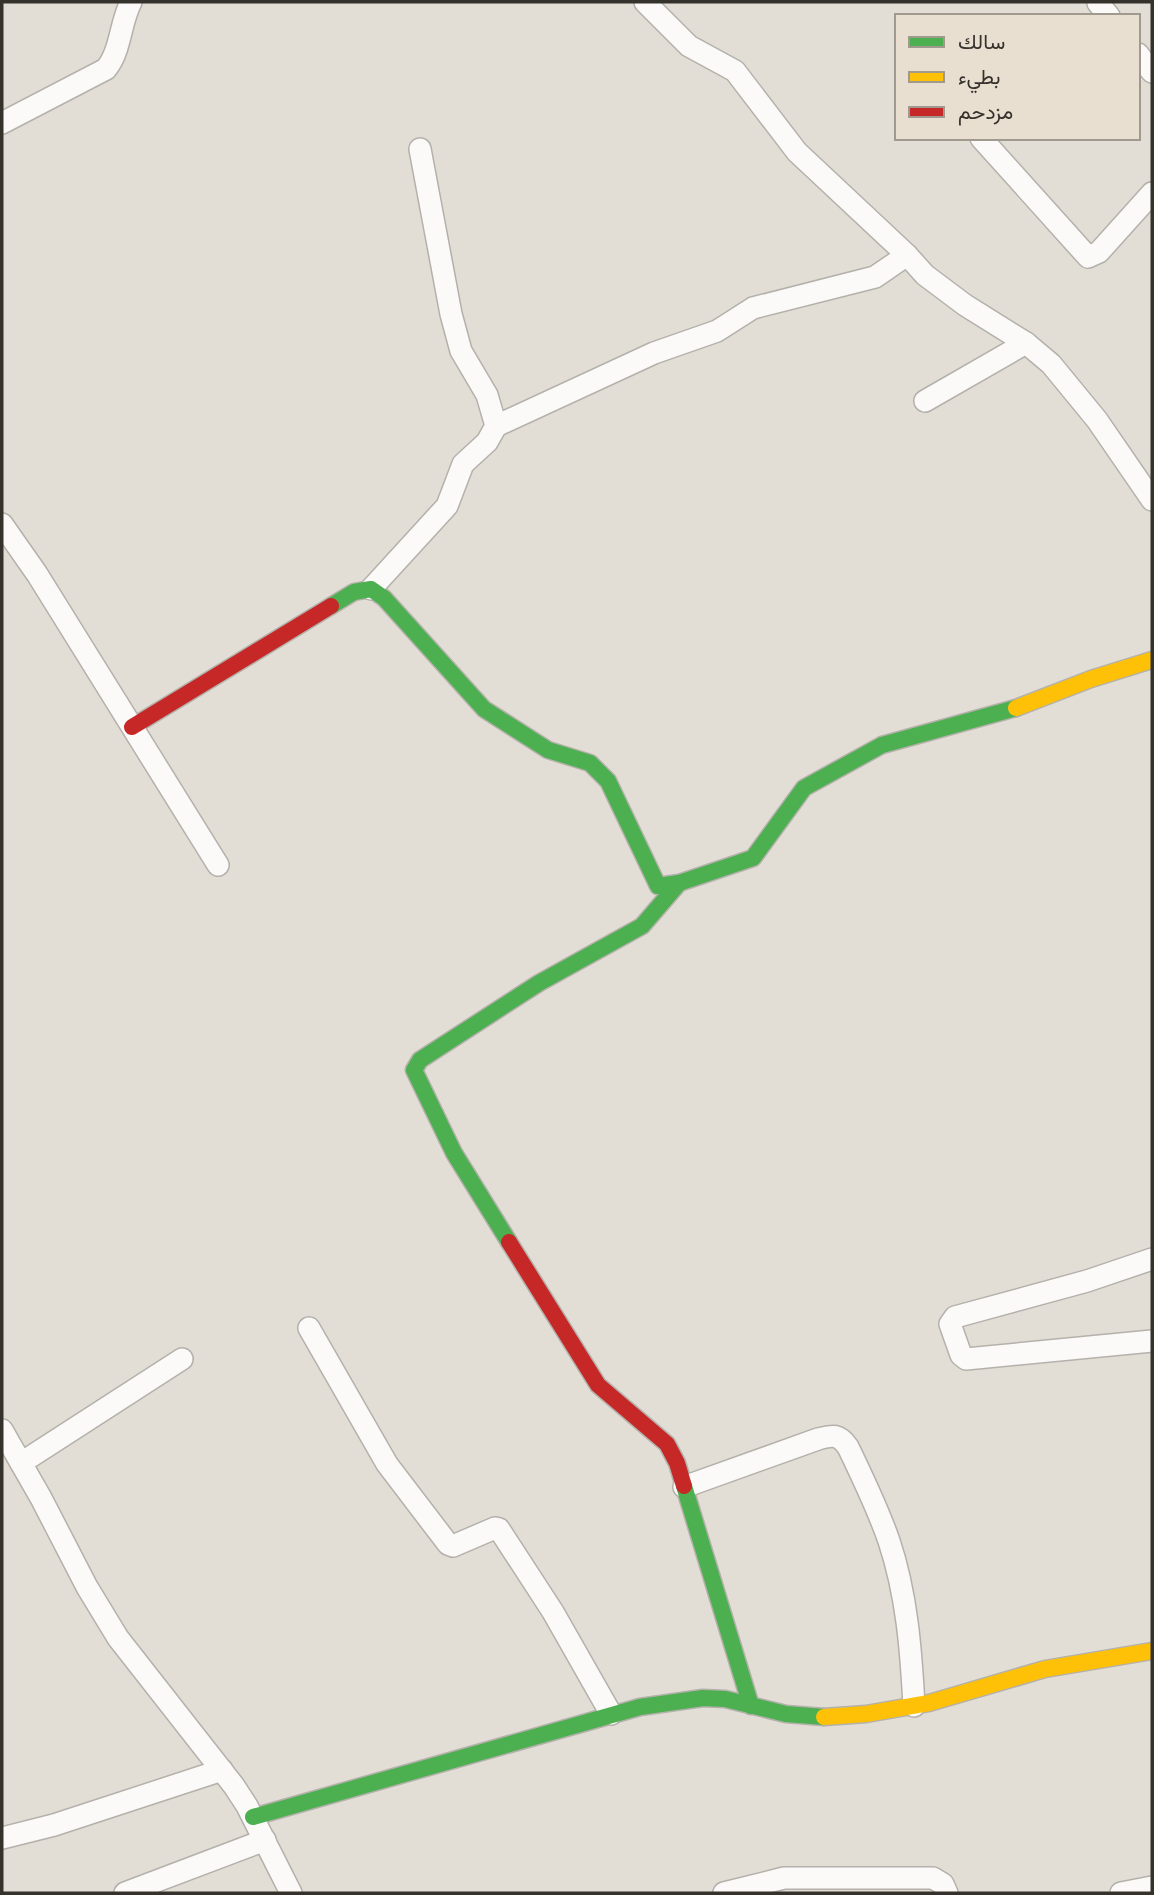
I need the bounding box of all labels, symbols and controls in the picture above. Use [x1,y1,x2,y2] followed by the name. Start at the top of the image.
[895,14,1140,140] legend
[958,28,1005,53] text: سالك
[958,63,1001,94] text: بطيء
[958,98,1013,126] text: مزدحم

